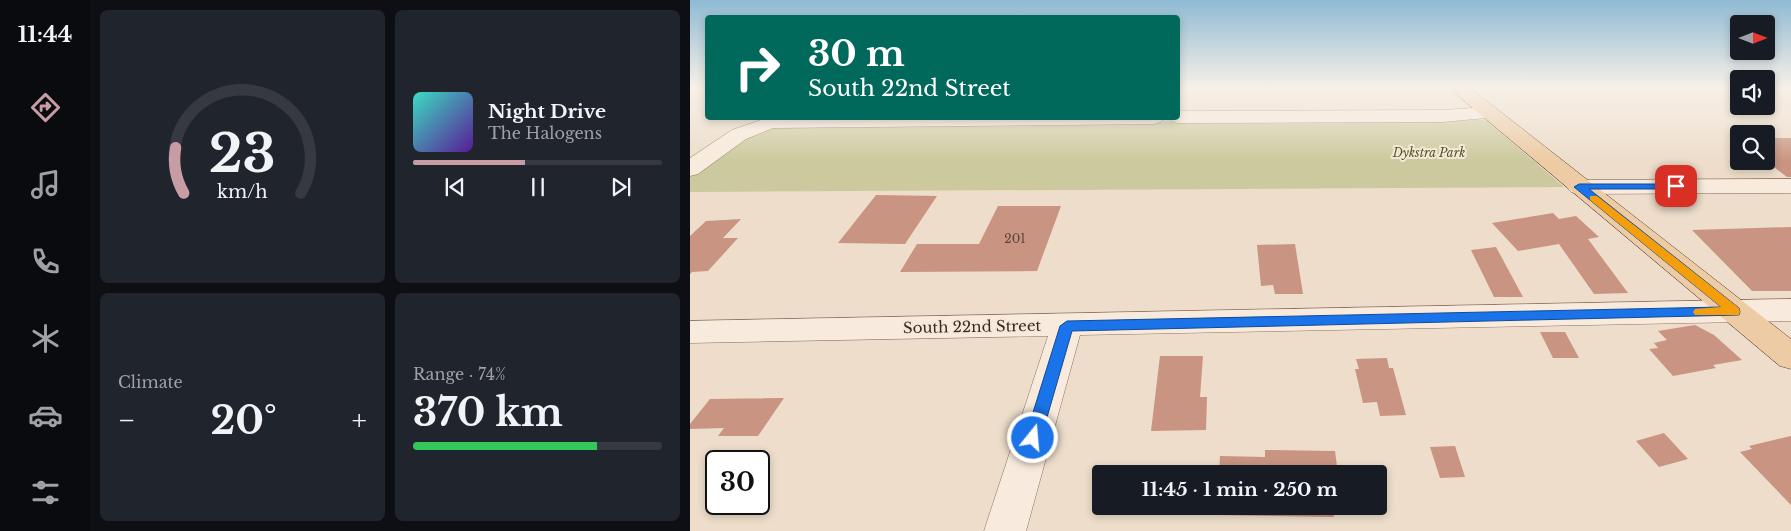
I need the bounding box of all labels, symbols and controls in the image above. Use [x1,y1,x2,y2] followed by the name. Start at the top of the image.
[1730,15,1775,60] north arrow
[1730,15,1775,170] map controls
[18,21,72,48] text: 11:44
[808,32,905,75] text: 30 m
[725,35,790,100] icon: right
[1730,70,1775,115] button: sound
[808,75,1011,102] text: South 22nd Street
[28,90,63,125] icon: directions
[488,100,606,123] text: Night Drive
[209,122,276,186] text: 23
[488,123,602,143] text: The Halogens
[1730,125,1775,170] button: search
[1392,145,1465,160] park label: Dykstra Park
[1655,165,1697,207] pin
[28,167,63,202] icon: music
[1662,172,1690,200] icon: arrive
[441,173,469,201] icon: previous
[524,173,552,201] icon: pause
[607,173,635,201] icon: next
[217,181,268,203] text: km/h
[1004,231,1026,246] house number: 201
[28,244,63,279] icon: phone
[903,316,1042,337] street label: South 22nd Street
[28,321,63,356] icon: climate
[413,364,506,384] text: Range · 74%
[118,372,183,392] text: Climate
[413,389,563,436] text: 370 km
[211,397,277,444] text: 20°
[28,398,63,433] icon: car
[118,403,136,438] text: −
[352,403,367,438] text: +
[1006,411,1058,463] position arrow
[705,450,770,515] speed limit sign: 30
[28,475,63,510] icon: filters
[1142,478,1337,501] text: 11:45 · 1 min · 250 m

